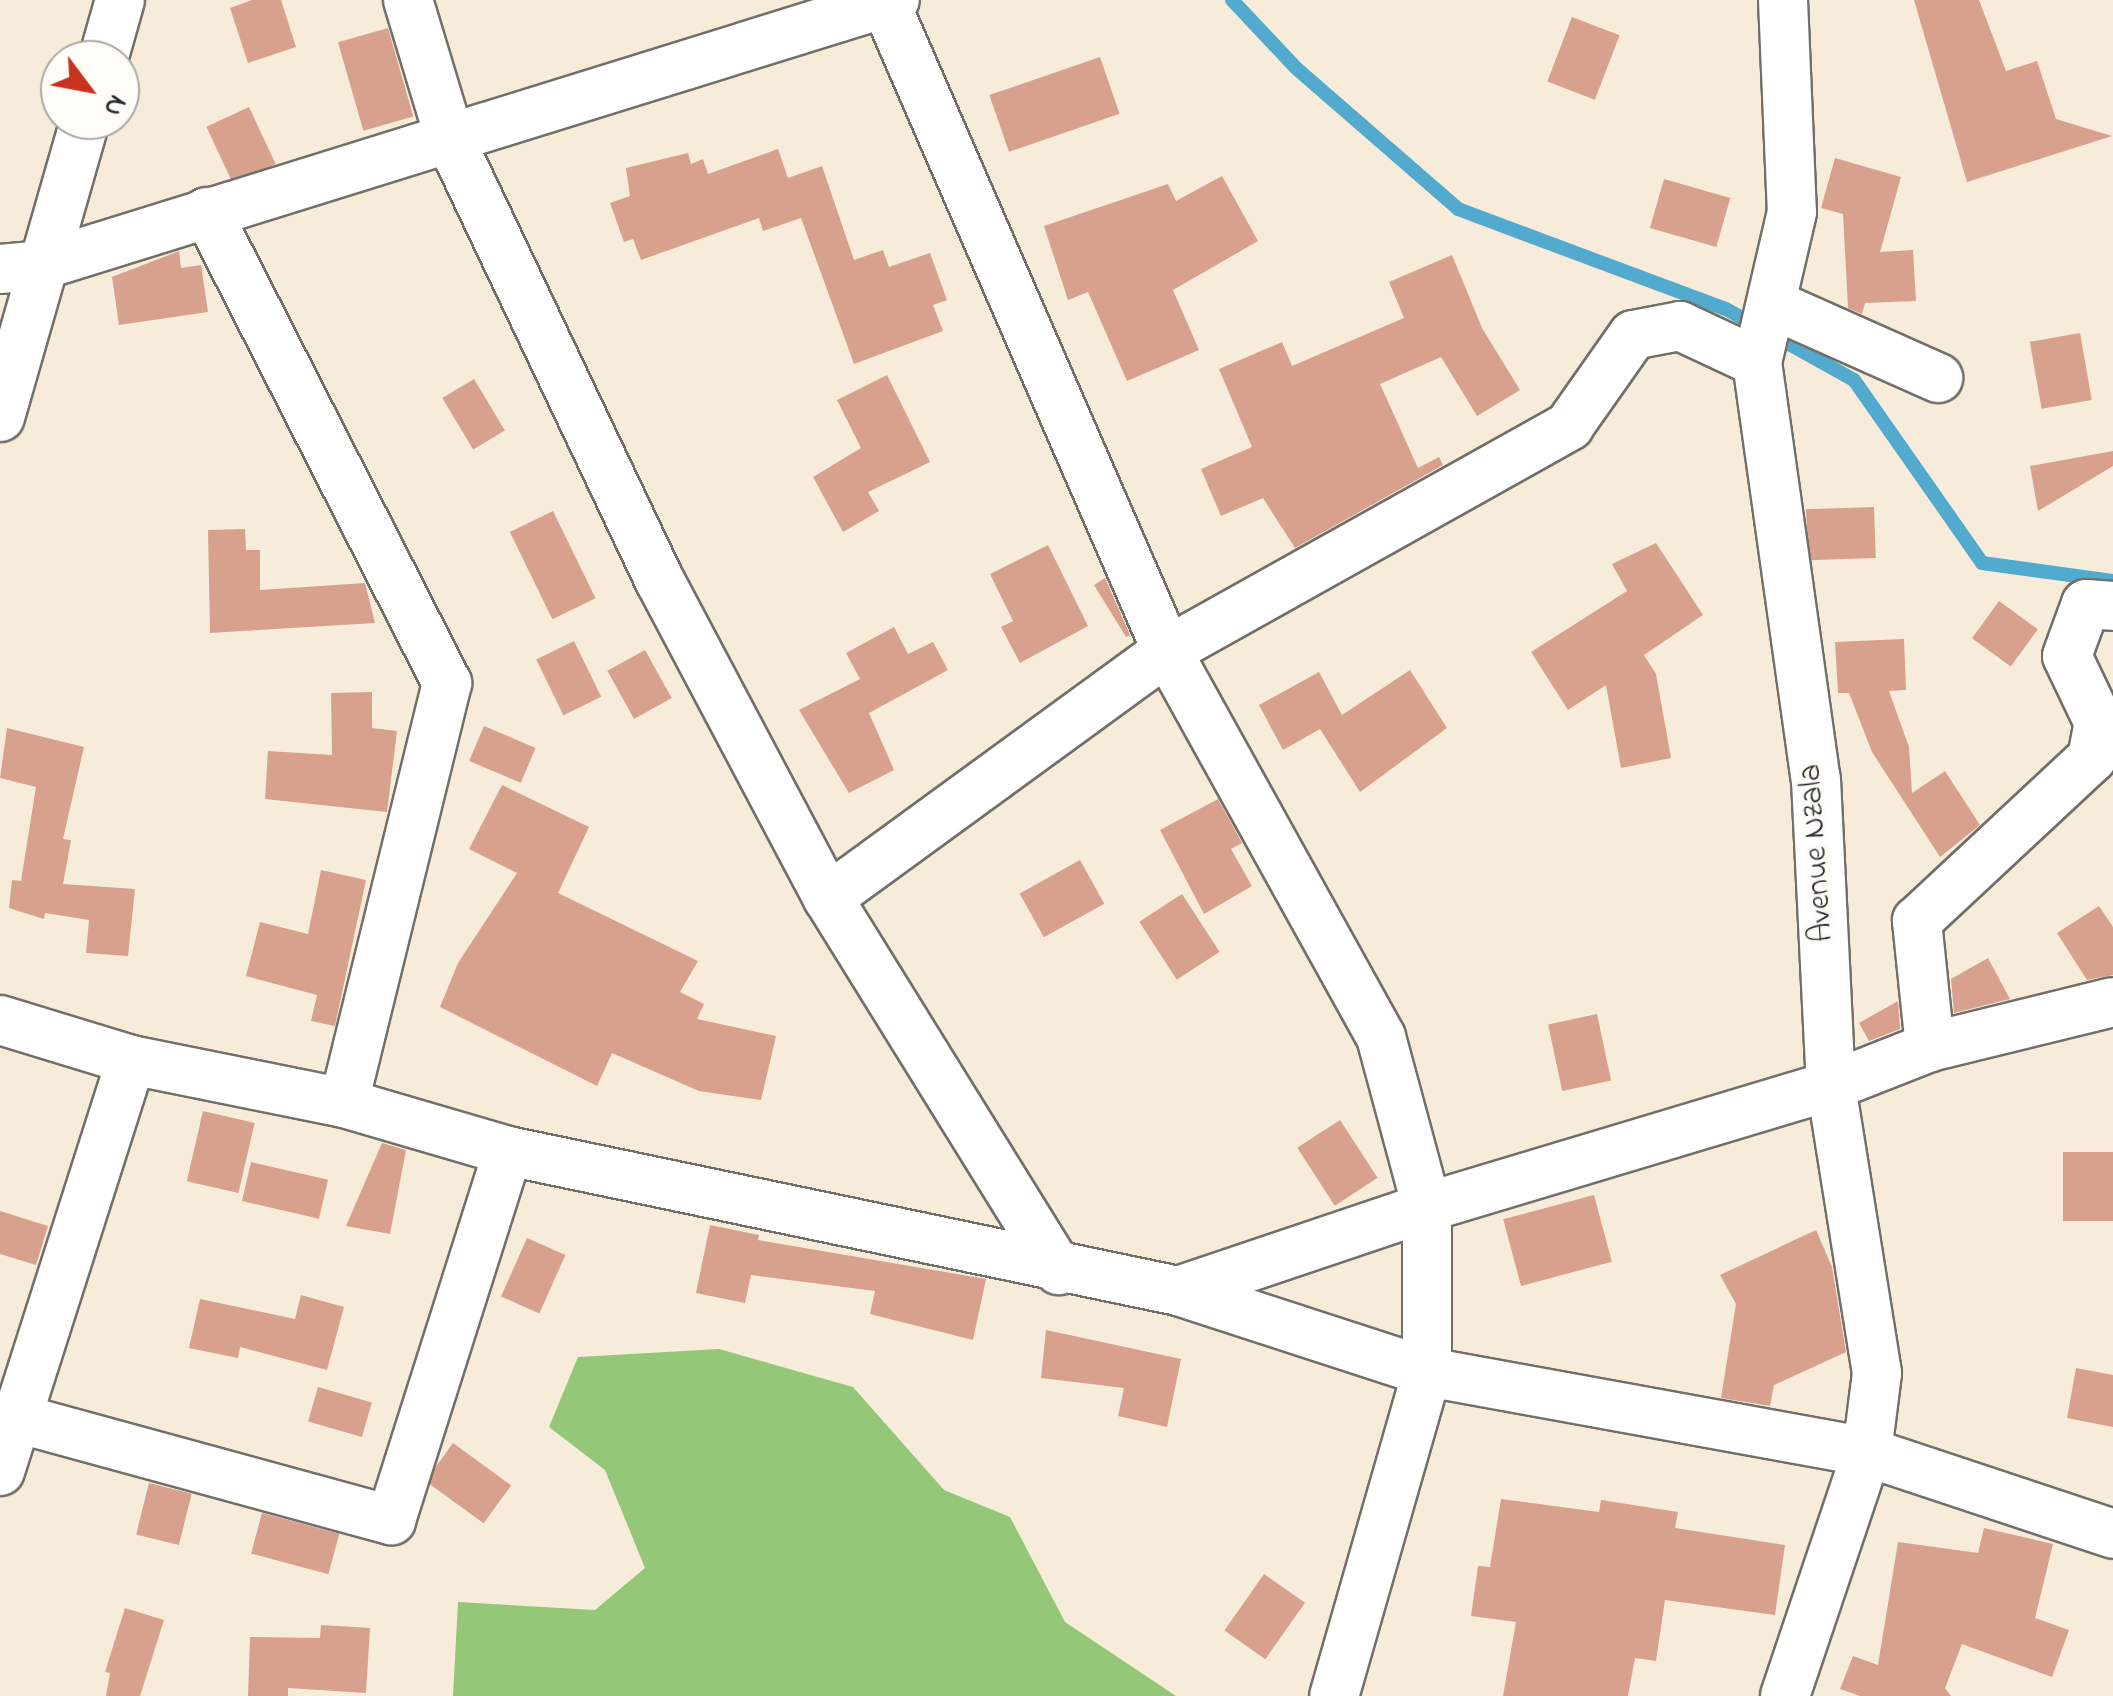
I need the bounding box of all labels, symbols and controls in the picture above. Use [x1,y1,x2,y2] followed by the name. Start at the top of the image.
[40,40,140,140] north arrow
[92,86,137,124] text: N
[1793,763,1843,943] street label: Avenue Nzala

